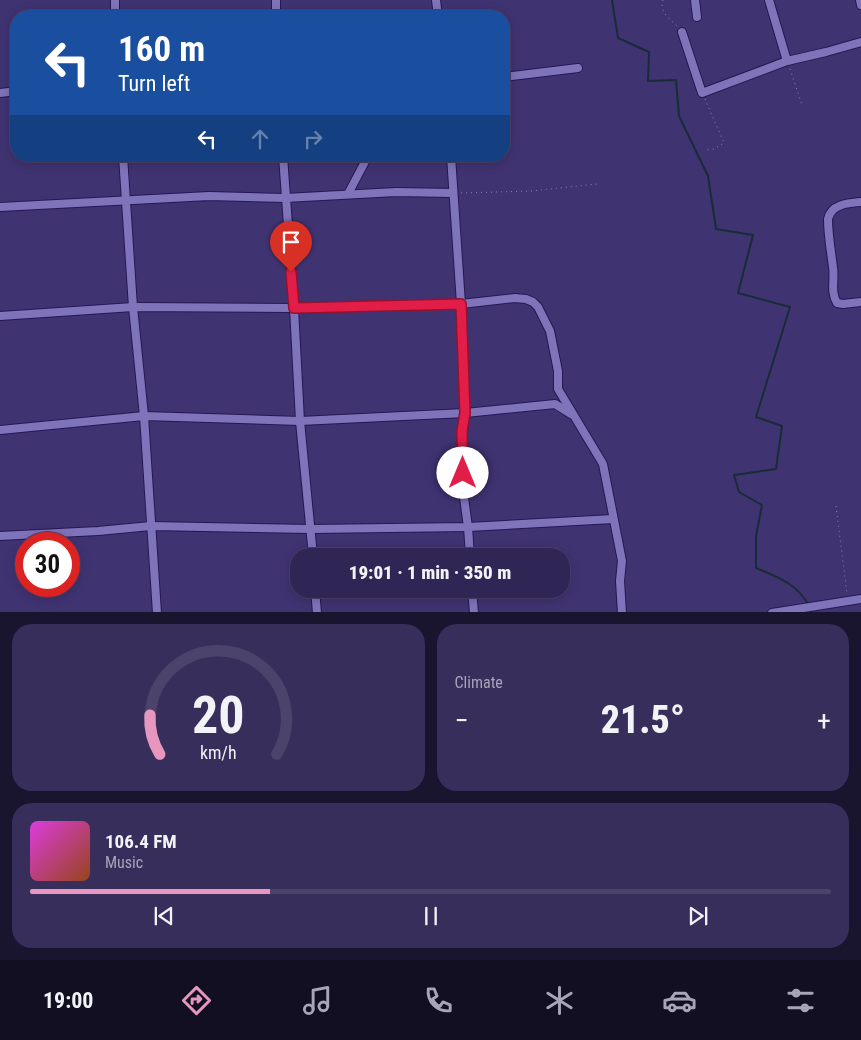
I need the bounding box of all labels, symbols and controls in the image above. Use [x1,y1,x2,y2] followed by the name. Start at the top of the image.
[118,29,205,70] text: 160 m
[35,30,100,95] icon: left
[118,71,190,96] text: Turn left
[193,125,221,153] icon: left
[246,125,274,153] icon: ahead
[299,125,327,153] icon: right
[270,221,312,272] pin
[277,228,305,256] icon: arrive
[436,446,488,498] position arrow
[15,532,80,597] speed limit sign: 30
[349,561,511,584] text: 19:01 · 1 min · 350 m
[455,673,503,692] text: Climate
[192,685,245,746] text: 20
[601,698,685,742] text: 21.5°
[455,704,469,737] text: −
[817,704,831,737] text: +
[200,742,237,763] text: km/h
[105,830,177,853] text: 106.4 FM
[105,853,143,872] text: Music
[150,902,178,930] icon: previous
[417,902,445,930] icon: pause
[684,902,712,930] icon: next
[179,983,214,1018] icon: directions
[300,983,335,1018] icon: music
[421,983,456,1018] icon: phone
[542,983,577,1018] icon: climate
[662,983,697,1018] icon: car
[783,983,818,1018] icon: filters
[43,988,93,1013] text: 19:00

